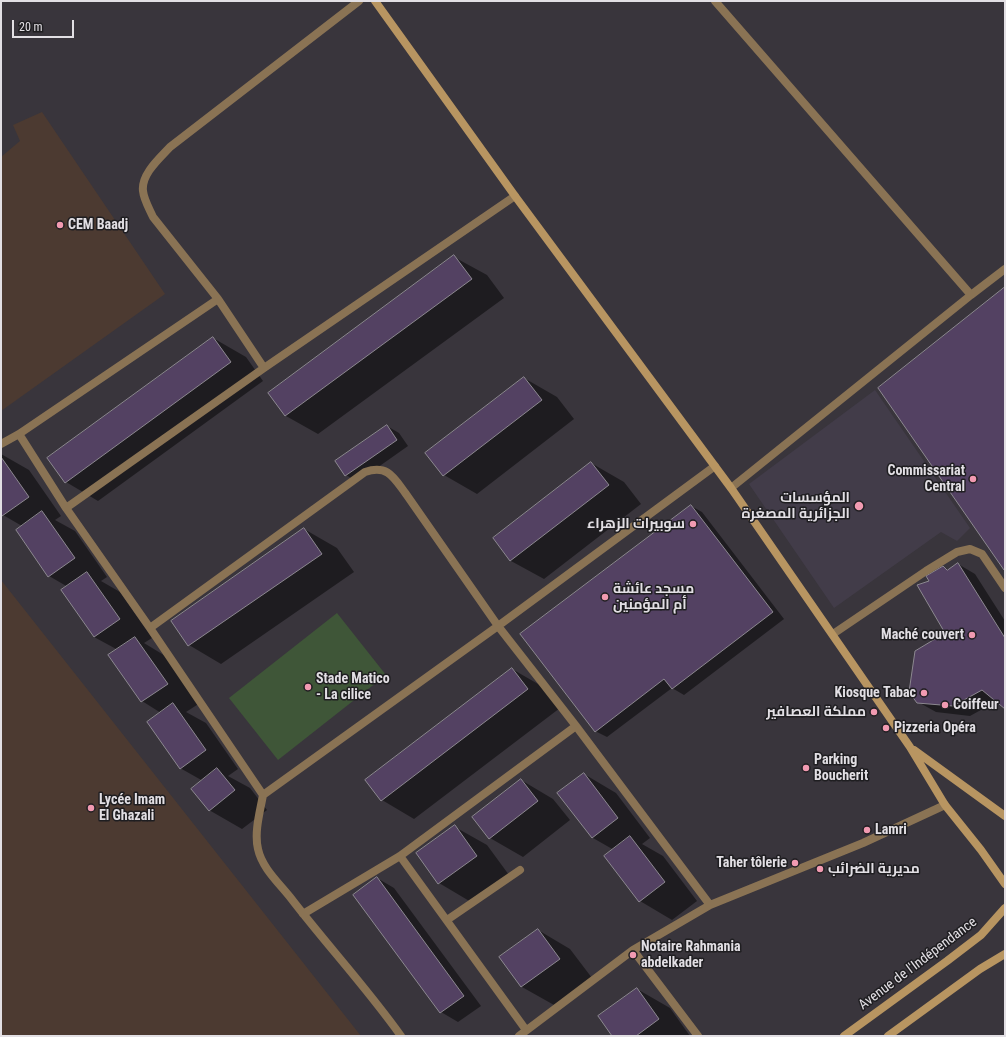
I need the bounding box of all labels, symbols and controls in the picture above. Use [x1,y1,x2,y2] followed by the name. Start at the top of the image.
[14,12,76,38] scale bar
[19,20,43,34] text: 20 m
[68,217,128,233] place label: CEM Baadj
[55,220,65,230] marker: CEM Baadj
[887,463,965,496] place label: Commissariat Central
[968,474,978,484] marker: Commissariat Central
[742,490,850,522] place label: المؤسسات الجزائرية المصغرة
[853,500,865,512] marker: المؤسسات الجزائرية المصغرة
[587,516,685,532] place label: سوبيرات الزهراء
[688,519,698,529] marker: سوبيرات الزهراء
[613,581,694,614] place label: مسجد عائشة أم المؤمنين
[600,592,610,602] marker: مسجد عائشة أم المؤمنين
[881,627,964,643] place label: Maché couvert
[967,630,977,640] marker: Maché couvert
[316,671,390,704] place label: Stade Matico - La cilice
[303,682,313,692] marker: Stade Matico - La cilice
[835,685,916,701] place label: Kiosque Tabac
[919,688,929,698] marker: Kiosque Tabac
[953,697,999,713] place label: Coiffeur
[940,700,950,710] marker: Coiffeur
[766,704,866,720] place label: مملكة العصافير
[869,707,879,717] marker: مملكة العصافير
[894,720,976,736] place label: Pizzeria Opéra
[881,723,891,733] marker: Pizzeria Opéra
[814,752,868,784] place label: Parking Boucherit
[801,763,811,773] marker: Parking Boucherit
[99,792,165,824] place label: Lycée Imam El Ghazali
[86,803,96,813] marker: Lycée Imam El Ghazali
[875,822,907,838] place label: Lamri
[862,825,872,835] marker: Lamri
[716,855,787,871] place label: Taher tôlerie
[790,858,800,868] marker: Taher tôlerie
[828,861,920,877] place label: مديرية الضرائب
[815,864,825,874] marker: مديرية الضرائب
[856,914,980,1014] street label: Avenue de l'Indépendance
[641,939,741,972] place label: Notaire Rahmania abdelkader
[628,950,638,960] marker: Notaire Rahmania abdelkader

